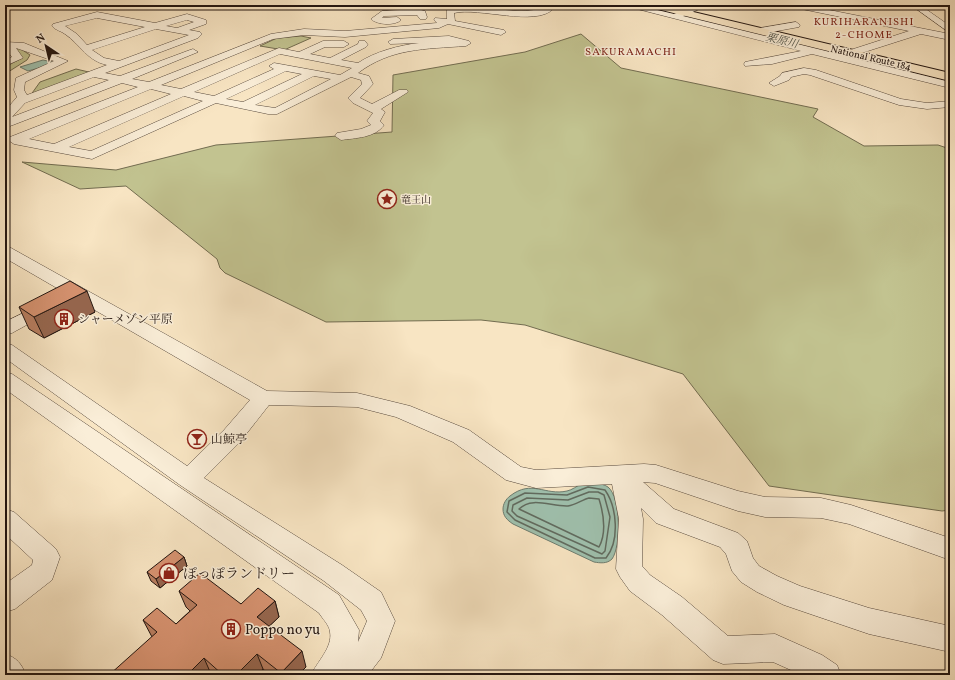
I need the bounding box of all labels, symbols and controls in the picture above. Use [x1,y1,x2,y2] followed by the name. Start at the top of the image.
[814,15,914,43] district label: KURIHARANISHI 2-CHOME
[26,26,66,66] north arrow
[764,30,800,53] water label: 栗原川
[34,31,49,47] text: N
[829,42,913,74] street label: National Route 184
[585,45,677,60] district label: SAKURAMACHI
[376,188,398,210] place icon: 竜王山
[401,193,431,207] place label: 竜王山
[53,308,75,330] building icon: シャーメゾン平原
[78,312,173,328] place label: シャーメゾン平原
[186,428,208,450] bar icon: 山鯨亭
[211,432,247,448] place label: 山鯨亭
[158,562,180,584] shop icon: ぽっぽランドリー
[183,565,295,584] place label: ぽっぽランドリー
[220,618,242,640] building icon: Poppo no yu
[245,621,320,640] place label: Poppo no yu

